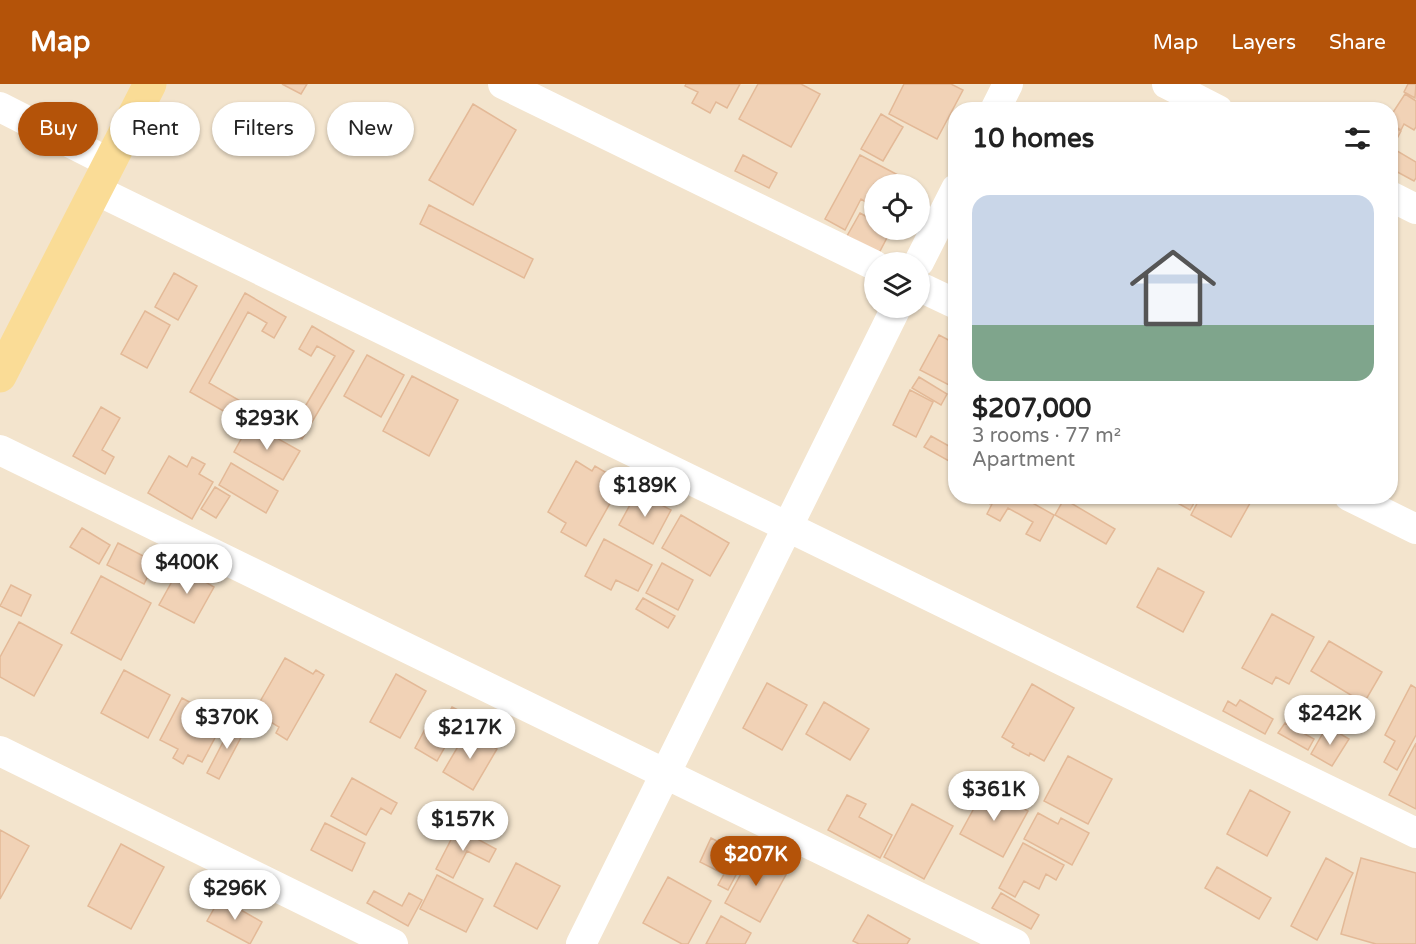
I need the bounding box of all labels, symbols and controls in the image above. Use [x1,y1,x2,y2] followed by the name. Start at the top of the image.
[30,25,90,59] text: Map
[1153,30,1198,55] text: Map
[1231,30,1296,55] text: Layers
[1329,30,1386,55] text: Share
[18,102,98,156] chip: Buy
[110,102,200,156] chip: Rent
[212,102,315,156] chip: Filters
[327,102,414,156] chip: New
[1341,122,1374,155] icon: filters
[972,123,1094,154] text: 10 homes
[864,174,930,318] map controls
[864,174,930,240] button: locate
[1119,234,1227,342] icon: home
[864,252,930,318] button: layers
[972,393,1091,424] text: $207,000
[225,400,309,451] pin: $293K
[235,407,299,431] text: $293K
[972,424,1121,448] text: 3 rooms · 77 m²
[972,448,1075,472] text: Apartment
[603,467,687,518] pin: $189K
[613,474,677,498] text: $189K
[145,544,229,595] pin: $400K
[155,551,219,575] text: $400K
[1288,695,1372,746] pin: $242K
[185,699,269,750] pin: $370K
[1298,702,1362,726] text: $242K
[195,706,259,730] text: $370K
[428,709,512,760] pin: $217K
[438,716,502,740] text: $217K
[952,771,1036,822] pin: $361K
[962,778,1026,802] text: $361K
[421,801,505,852] pin: $157K
[431,808,495,832] text: $157K
[714,836,798,887] pin: $207K
[724,843,788,867] text: $207K
[193,870,277,921] pin: $296K
[203,877,267,901] text: $296K

